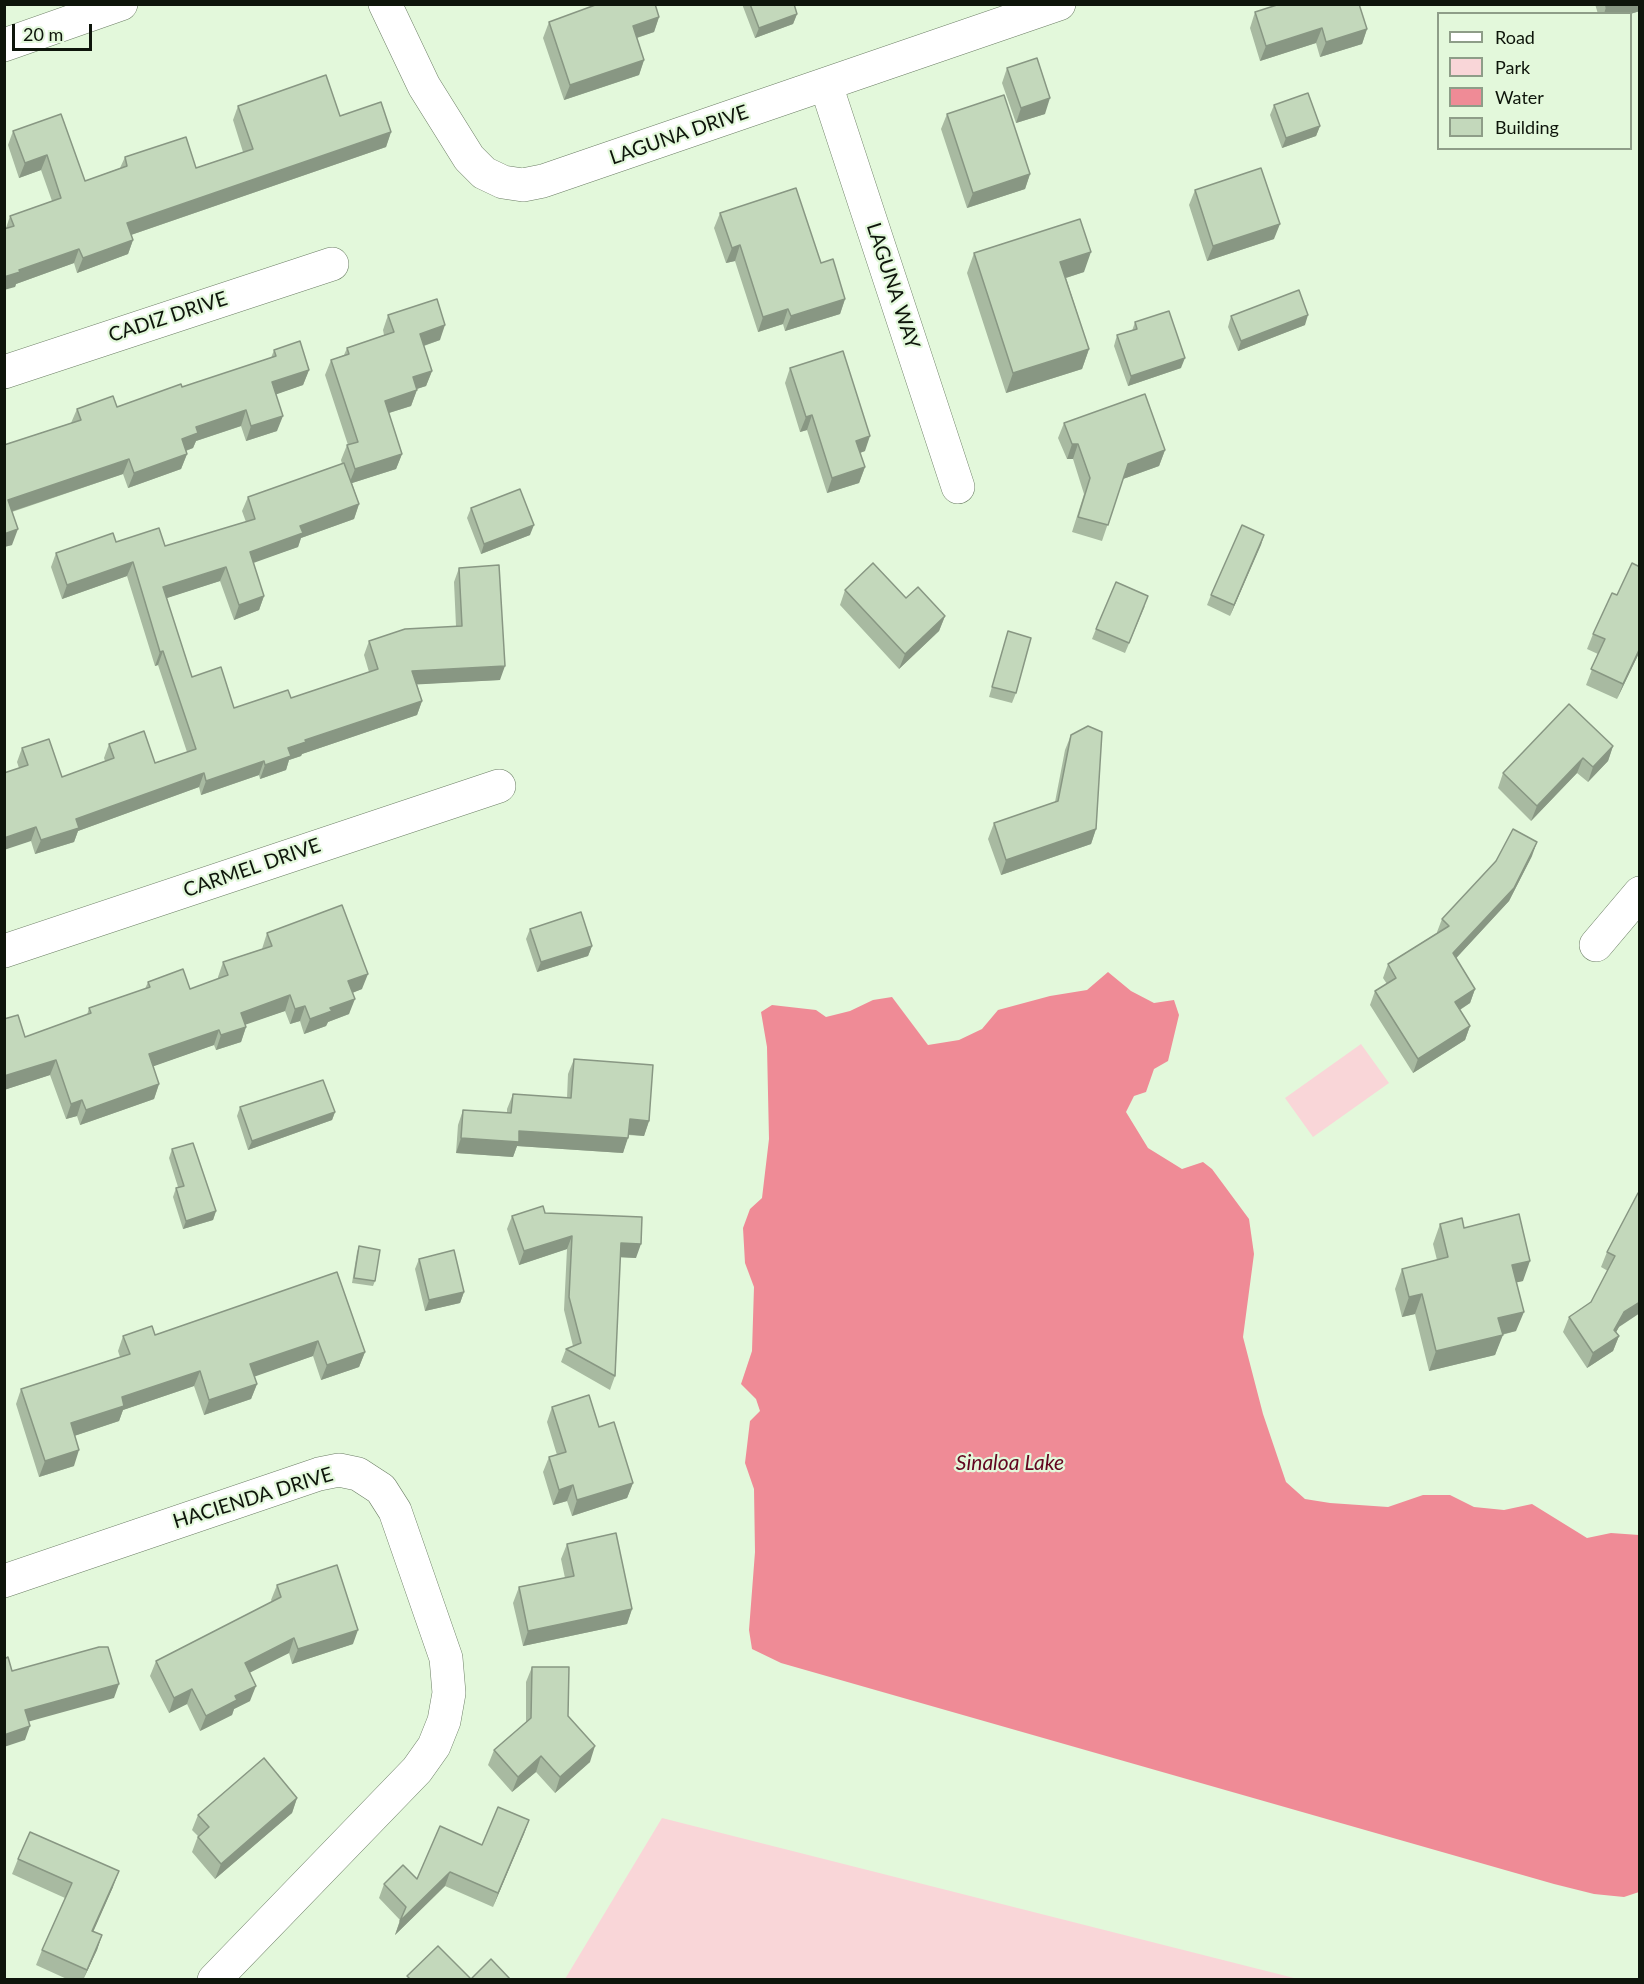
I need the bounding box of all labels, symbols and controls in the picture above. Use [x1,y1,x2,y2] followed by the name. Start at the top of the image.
[15,12,94,50] scale bar
[1437,12,1632,150] legend
[23,23,63,45] text: 20 m
[1495,26,1535,48] text: Road
[1495,56,1530,78] text: Park
[1495,86,1544,108] text: Water
[606,100,752,170] street label: LAGUNA DRIVE
[1495,116,1559,138] text: Building
[861,220,925,352] street label: LAGUNA WAY
[106,287,230,347] street label: CADIZ DRIVE
[180,833,324,903] street label: CARMEL DRIVE
[956,1450,1064,1476] water label: Sinaloa Lake
[170,1462,336,1534] street label: HACIENDA DRIVE

